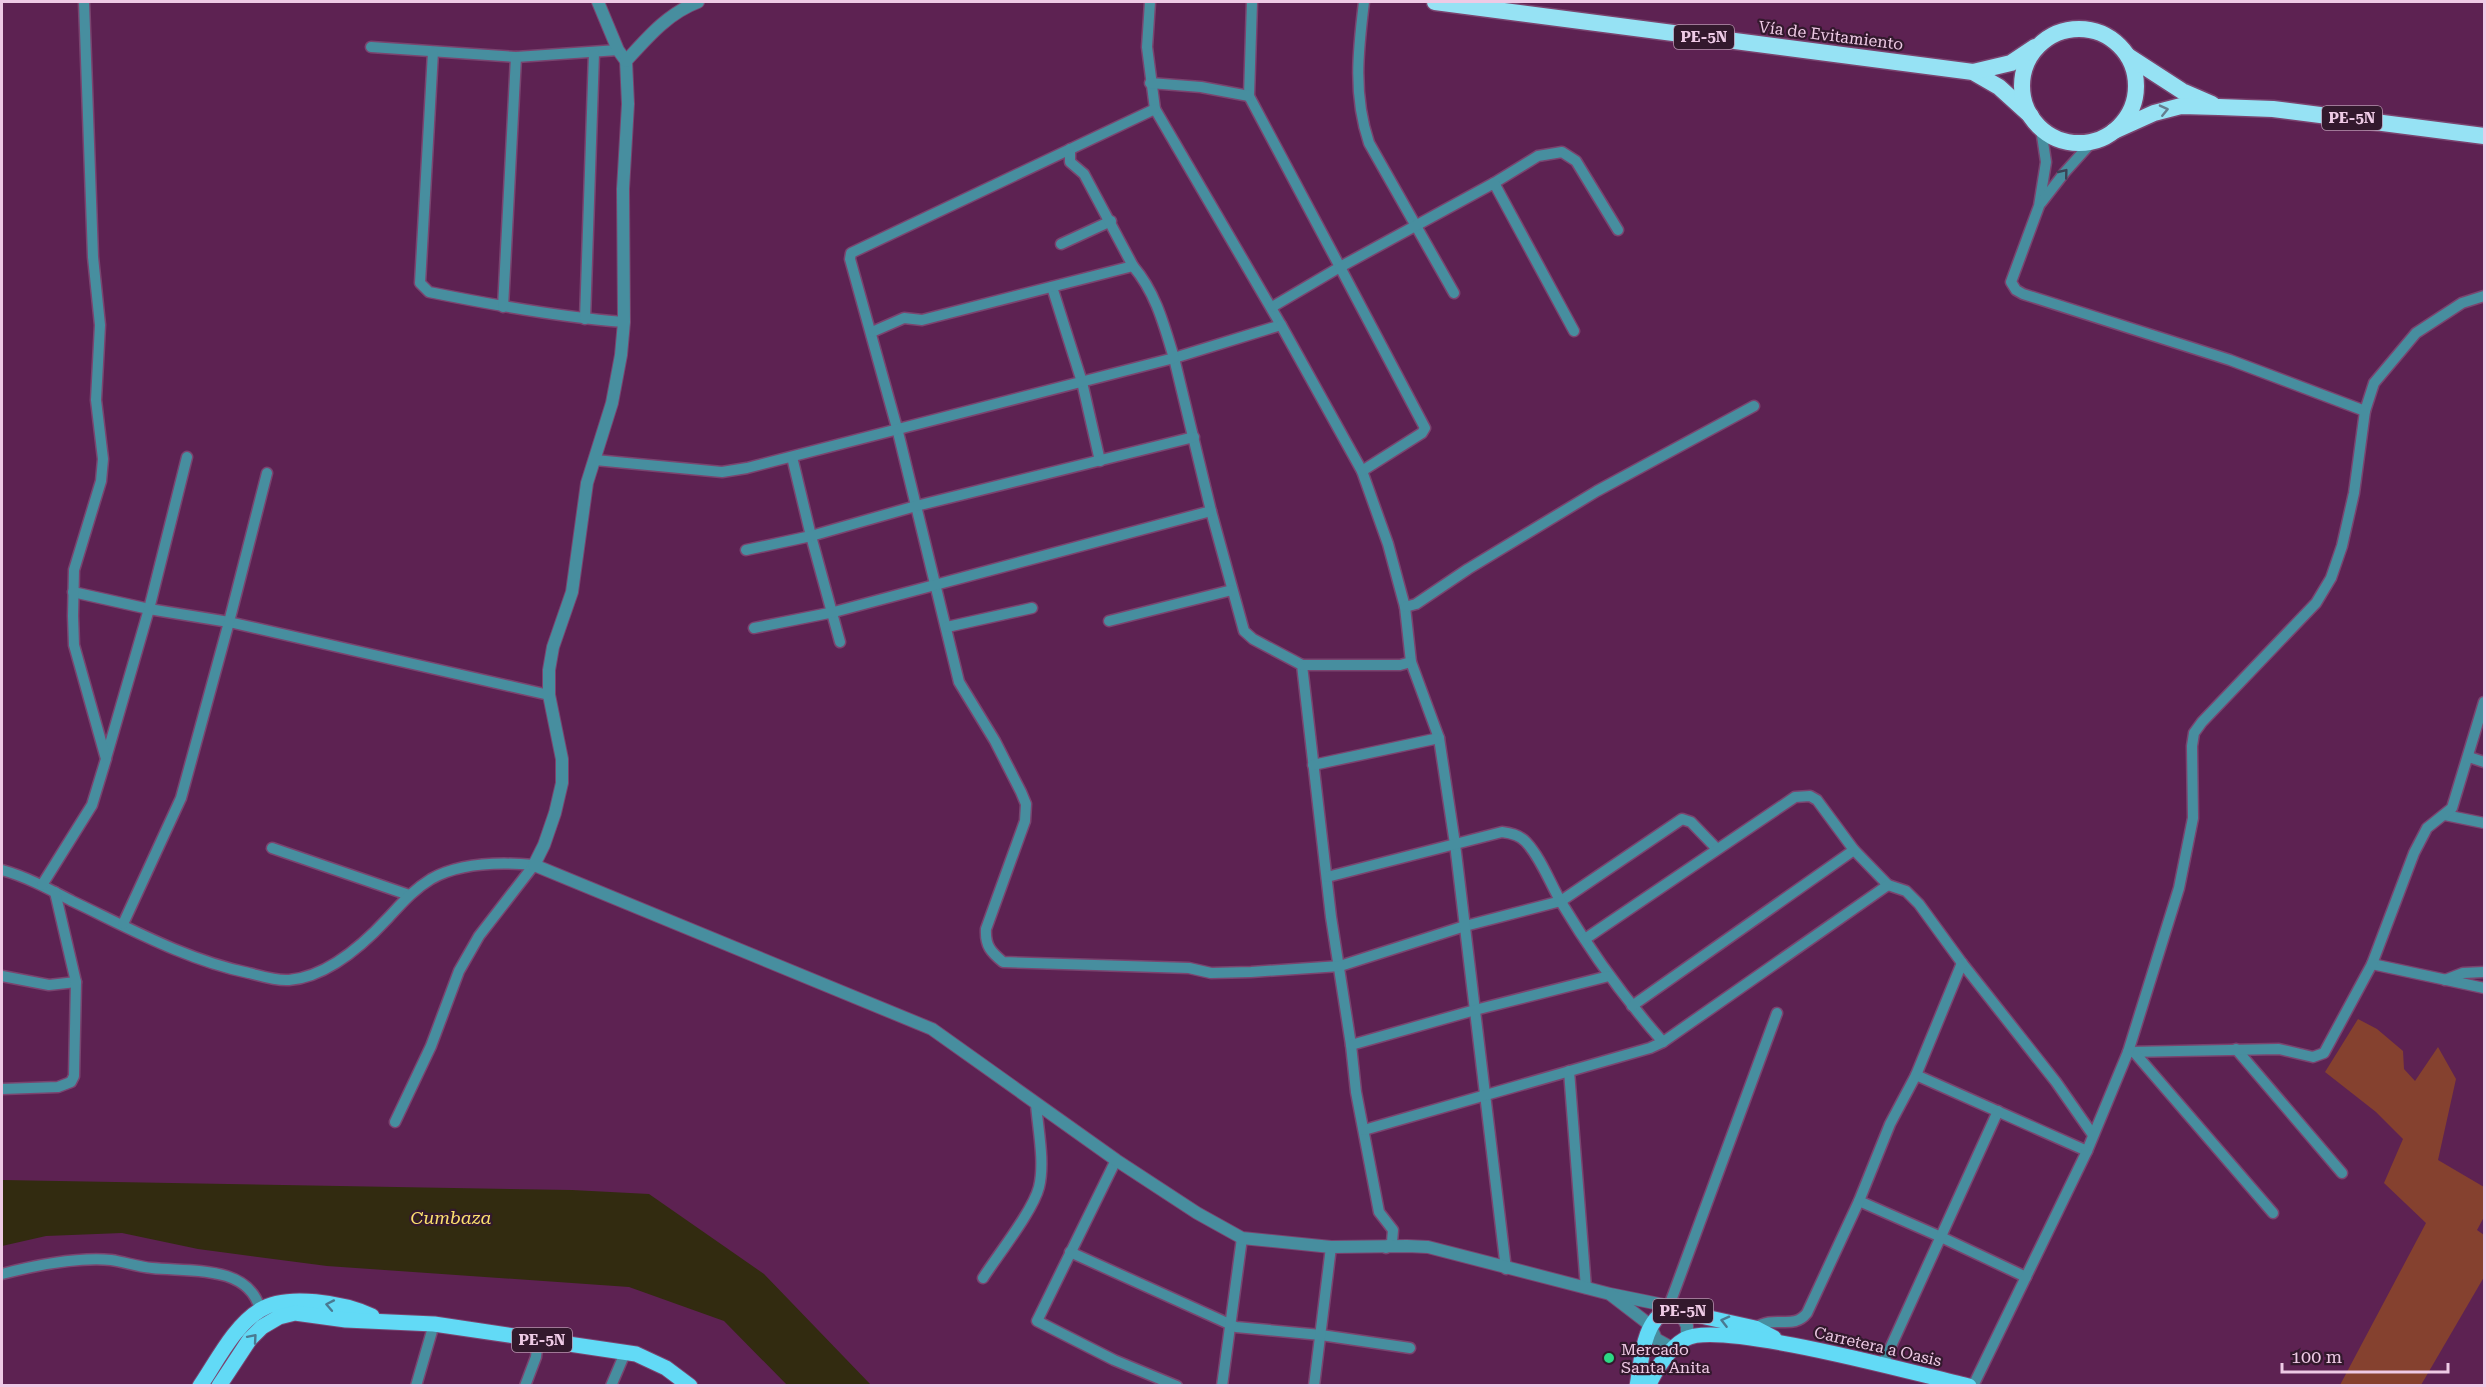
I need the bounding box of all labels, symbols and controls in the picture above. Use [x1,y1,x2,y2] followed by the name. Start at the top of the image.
[1758,17,1905,54] street label: Vía de Evitamiento
[1674,25,1734,49] road number: PE-5N
[2159,105,2169,118] one-way arrow
[2322,106,2382,130] road number: PE-5N
[2057,169,2068,180] one-way arrow
[411,1207,492,1228] water label: Cumbaza
[325,1299,335,1312] one-way arrow
[1653,1299,1713,1323] road number: PE-5N
[1720,1315,1730,1328] one-way arrow
[1812,1323,1944,1370] street label: Carretera a Oasis
[512,1328,572,1352] road number: PE-5N
[246,1334,257,1344] one-way arrow
[2282,1336,2448,1374] scale bar
[1621,1340,1710,1377] place label: Mercado Santa Anita
[2291,1346,2342,1367] text: 100 m
[1602,1351,1616,1365] marker: Mercado Santa Anita

